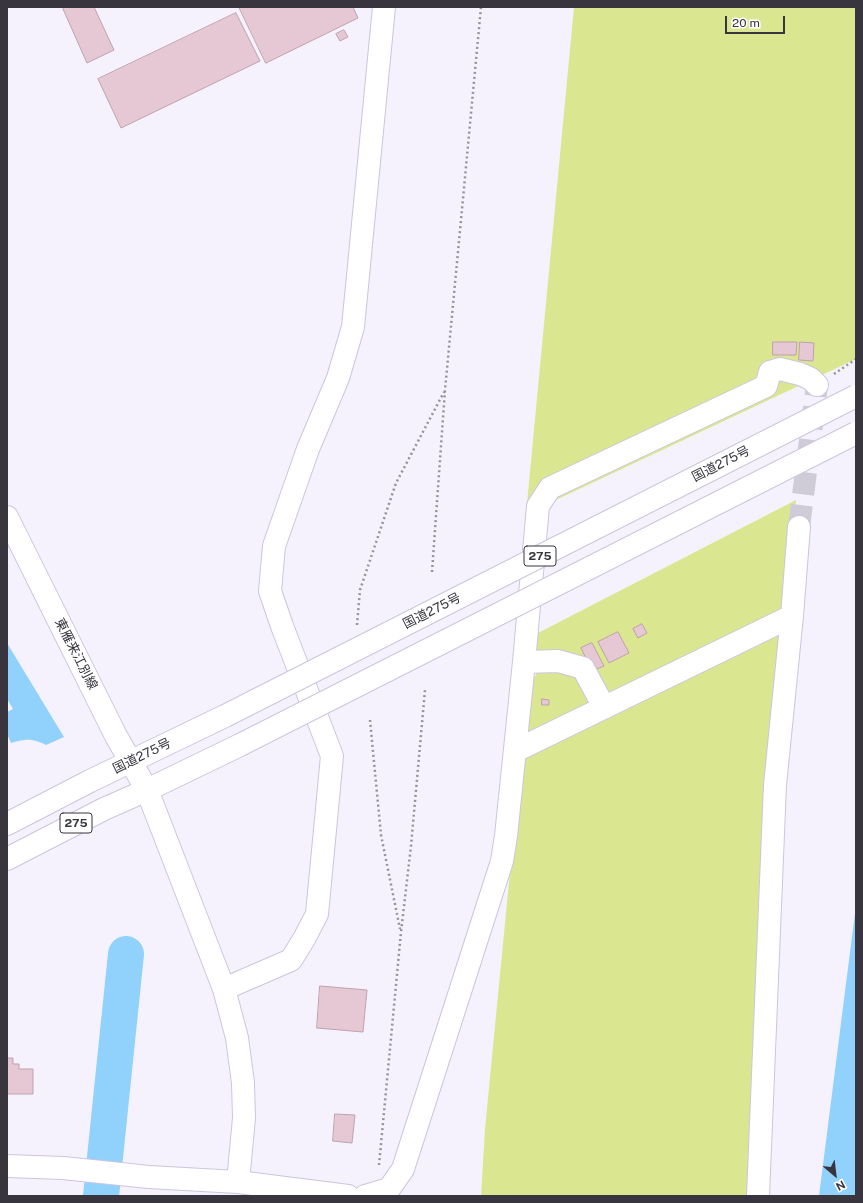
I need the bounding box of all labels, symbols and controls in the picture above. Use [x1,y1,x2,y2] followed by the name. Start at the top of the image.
[727,8,787,34] scale bar
[732,16,760,30] text: 20 m
[689,443,753,485] street label: 国道275号
[524,546,556,566] road number: 275
[400,590,464,632] street label: 国道275号
[51,616,101,692] street label: 東雁来江別線
[110,735,174,777] street label: 国道275号
[60,813,92,833] road number: 275
[815,1155,855,1195] north arrow
[834,1178,847,1193] text: N

